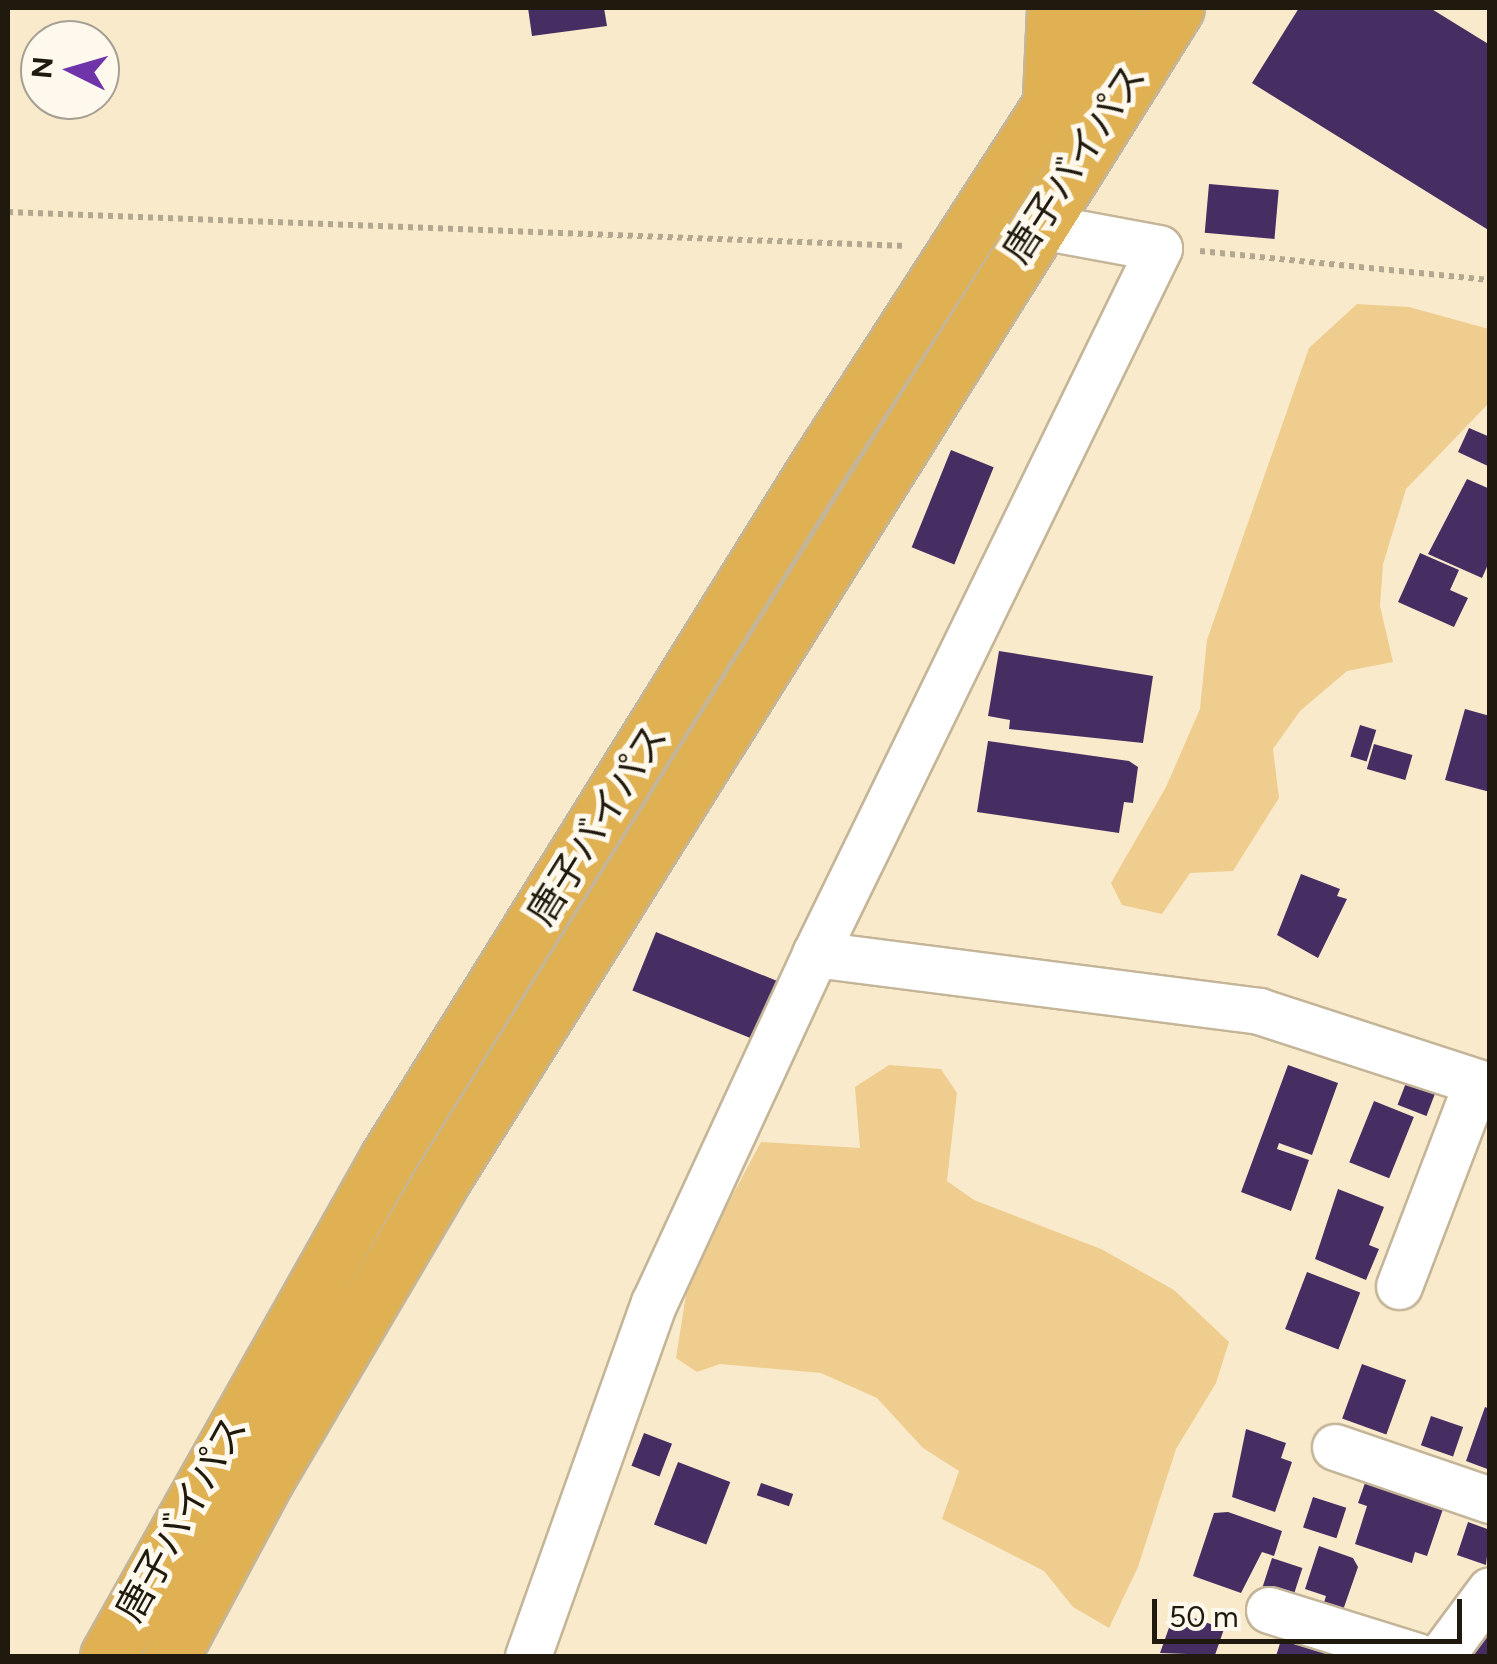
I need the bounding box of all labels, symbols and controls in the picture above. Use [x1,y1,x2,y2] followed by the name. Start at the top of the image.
[20,20,120,120] north arrow
[24,55,60,80] text: N
[994,56,1156,272] street label: 唐子バイパス
[518,716,678,934] street label: 唐子バイパス
[107,1408,257,1630] street label: 唐子バイパス
[1157,1579,1467,1641] scale bar
[1169,1598,1238,1635] text: 50 m

